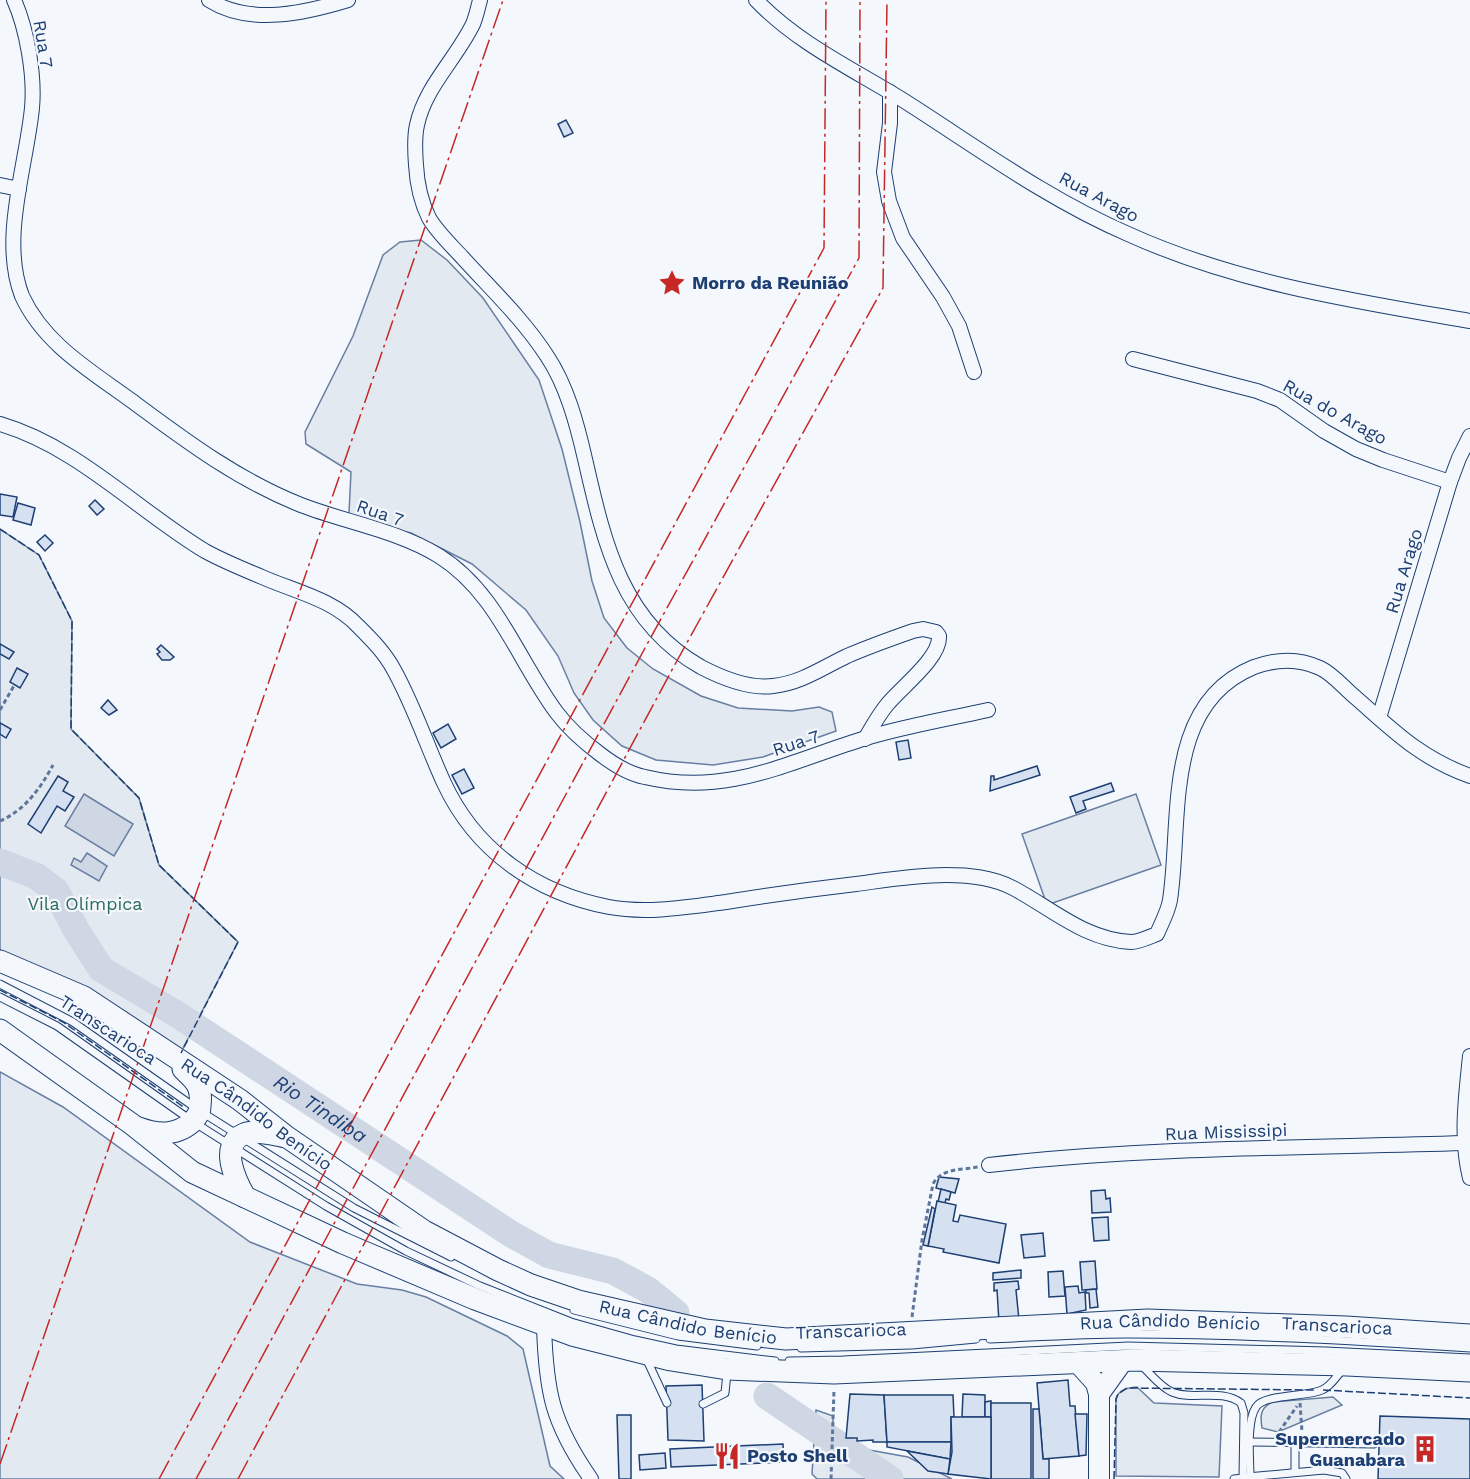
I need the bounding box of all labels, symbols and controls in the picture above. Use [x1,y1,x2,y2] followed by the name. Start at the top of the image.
[29,18,58,69] street label: Rua 7
[1056,167,1143,226] street label: Rua Arago
[657,268,687,298] place icon: Morro da Reunião
[692,272,849,293] place label: Morro da Reunião
[1279,374,1391,449] street label: Rua do Arago
[354,495,406,530] street label: Rua 7
[1381,526,1426,616] street label: Rua Arago
[770,725,822,760] street label: Rua 7
[27,893,143,914] park label: Vila Olímpica
[56,991,161,1069] street label: Transcarioca
[177,1053,336,1175] street label: Rua Cândido Benício
[269,1069,372,1148] water label: Rio Tindiba
[1164,1119,1288,1144] street label: Rua Mississipi
[597,1295,778,1348] street label: Rua Cândido Benício
[1079,1309,1261,1334] street label: Rua Cândido Benício
[1281,1312,1393,1339] street label: Transcarioca
[795,1318,907,1343] street label: Transcarioca
[1275,1428,1406,1470] place label: Supermercado Guanabara
[1410,1434,1440,1464] building icon: Supermercado Guanabara
[712,1441,742,1471] restaurant icon: Posto Shell
[747,1445,848,1466] place label: Posto Shell

